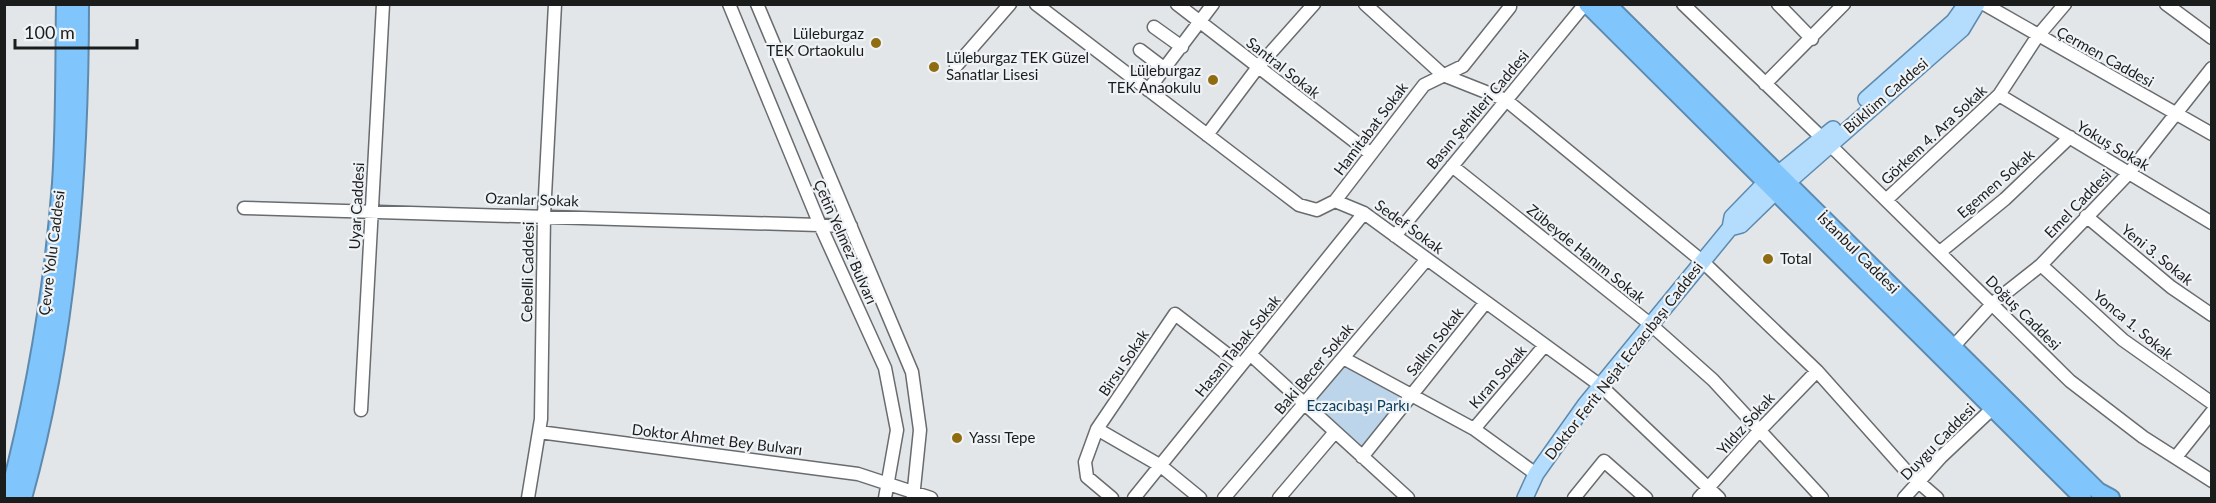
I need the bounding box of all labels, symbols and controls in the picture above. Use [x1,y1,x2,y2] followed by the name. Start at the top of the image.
[15,12,136,50] scale bar
[24,21,75,43] text: 100 m
[2054,22,2157,90] street label: Çermen Caddesi
[766,24,864,59] place label: Lüleburgaz TEK Ortaokulu
[1243,33,1324,102] street label: Santral Sokak
[869,36,883,50] marker: Lüleburgaz TEK Ortaokulu
[1422,46,1532,172] street label: Basın Şehitleri Caddesi
[946,48,1089,83] place label: Lüleburgaz TEK Güzel Sanatlar Lisesi
[1839,54,1931,137] street label: Büklüm Caddesi
[927,60,941,74] marker: Lüleburgaz TEK Güzel Sanatlar Lisesi
[1108,61,1201,96] place label: Lüleburgaz TEK Anaokulu
[1206,73,1220,87] marker: Lüleburgaz TEK Anaokulu
[1329,78,1411,178] street label: Hamitabat Sokak
[1877,80,1990,188] street label: Görkem 4. Ara Sokak
[2074,116,2154,174] street label: Yokuş Sokak
[1953,145,2038,221] street label: Egemen Sokak
[345,162,367,250] street label: Uyar Caddesi
[2040,165,2114,241] street label: Emel Caddesi
[810,177,881,307] street label: Çetin Yelmez Bulvarı
[485,188,580,210] street label: Ozanlar Sokak
[34,189,68,316] street label: Çevre Yolu Caddesi
[1372,195,1448,257] street label: Sedef Sokak
[1524,200,1650,307] street label: Zübeyde Hanım Sokak
[1814,208,1903,297] street label: İstanbul Caddesi
[2118,220,2197,289] street label: Yeni 3. Sokak
[517,221,537,323] street label: Cebelli Caddesi
[1780,249,1812,267] place label: Total
[1761,252,1775,266] marker: Total
[1540,258,1706,463] street label: Doktor Ferit Nejat Eczacıbaşı Caddesi
[1982,271,2065,354] street label: Doğuş Caddesi
[2090,286,2177,363] street label: Yonca 1. Sokak
[1191,291,1284,400] street label: Hasan Tabak Sokak
[1402,303,1467,379] street label: Salkın Sokak
[1270,319,1357,417] street label: Baki Becer Sokak
[1094,325,1152,399] street label: Birsu Sokak
[1465,341,1530,412] street label: Kıran Sokak
[1713,388,1778,458] street label: Yıldız Sokak
[1306,396,1410,414] park label: Eczacıbaşı Parkı
[1896,399,1978,483] street label: Duygu Caddesi
[631,420,803,458] street label: Doktor Ahmet Bey Bulvarı
[969,428,1035,446] place label: Yassı Tepe
[950,431,964,445] marker: Yassı Tepe

